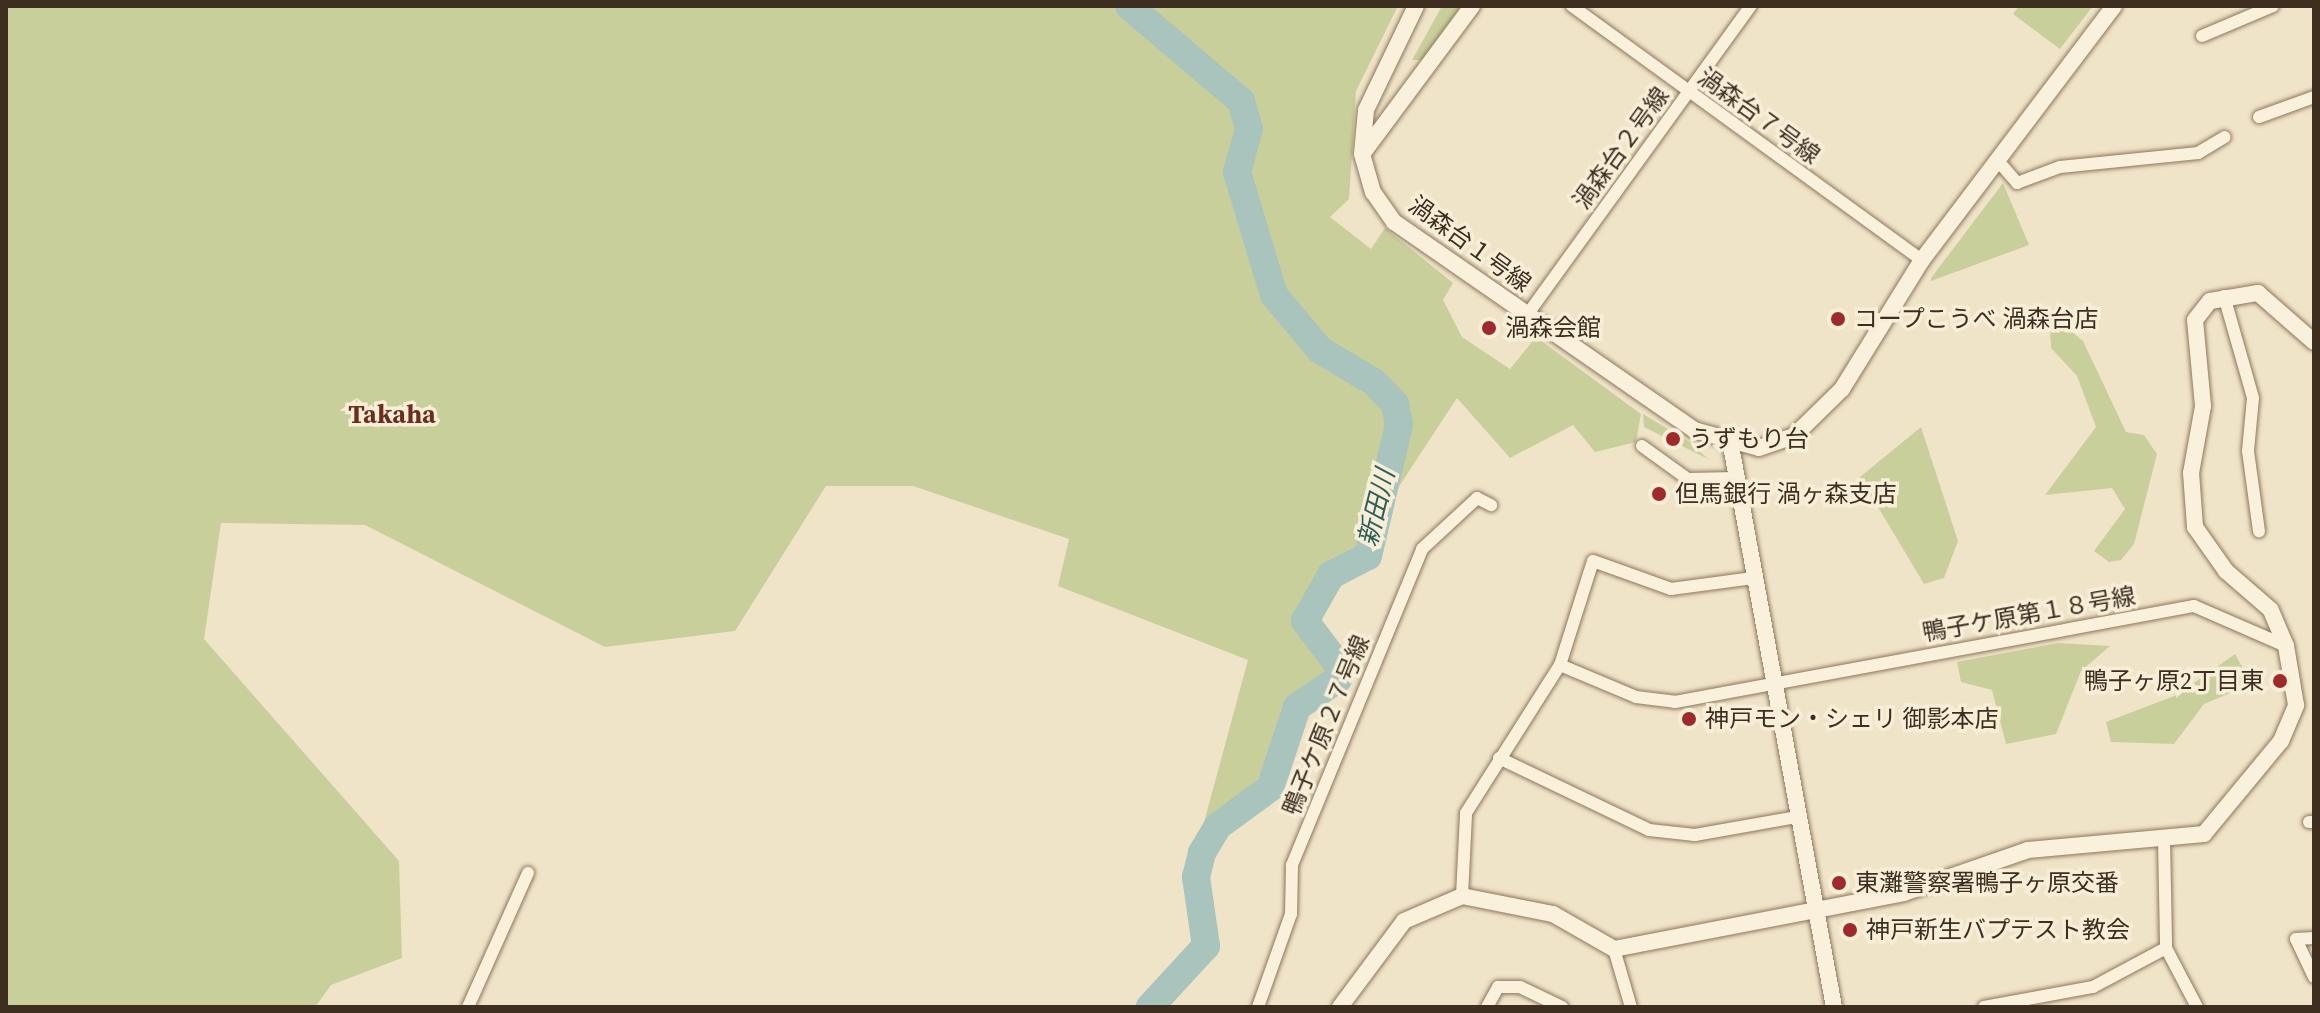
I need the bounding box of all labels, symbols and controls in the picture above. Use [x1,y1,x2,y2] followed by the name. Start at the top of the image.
[1692,62,1826,170] street label: 渦森台７号線
[1567,81,1675,215] street label: 渦森台２号線
[1403,190,1537,298] street label: 渦森台１号線
[1854,305,2100,333] place label: コープこうべ 渦森台店
[1829,310,1847,328] marker: コープこうべ 渦森台店
[1505,314,1601,342] place label: 渦森会館
[1480,319,1498,337] marker: 渦森会館
[348,399,436,431] district label: Takaha
[1689,425,1809,453] place label: うずもり台
[1664,430,1682,448] marker: うずもり台
[1352,466,1402,550] water label: 新田川
[1675,480,1897,508] place label: 但馬銀行 渦ヶ森支店
[1650,485,1668,503] marker: 但馬銀行 渦ヶ森支店
[1920,581,2138,647] street label: 鴨子ケ原第１８号線
[1277,631,1375,819] street label: 鴨子ケ原２７号線
[2084,667,2264,695] place label: 鴨子ヶ原2丁目東
[2271,672,2289,690] marker: 鴨子ヶ原2丁目東
[1705,705,1999,733] place label: 神戸モン・シェリ 御影本店
[1680,710,1698,728] marker: 神戸モン・シェリ 御影本店
[1855,869,2119,897] place label: 東灘警察署鴨子ヶ原交番
[1830,874,1848,892] marker: 東灘警察署鴨子ヶ原交番
[1866,916,2130,944] place label: 神戸新生バプテスト教会
[1841,921,1859,939] marker: 神戸新生バプテスト教会

